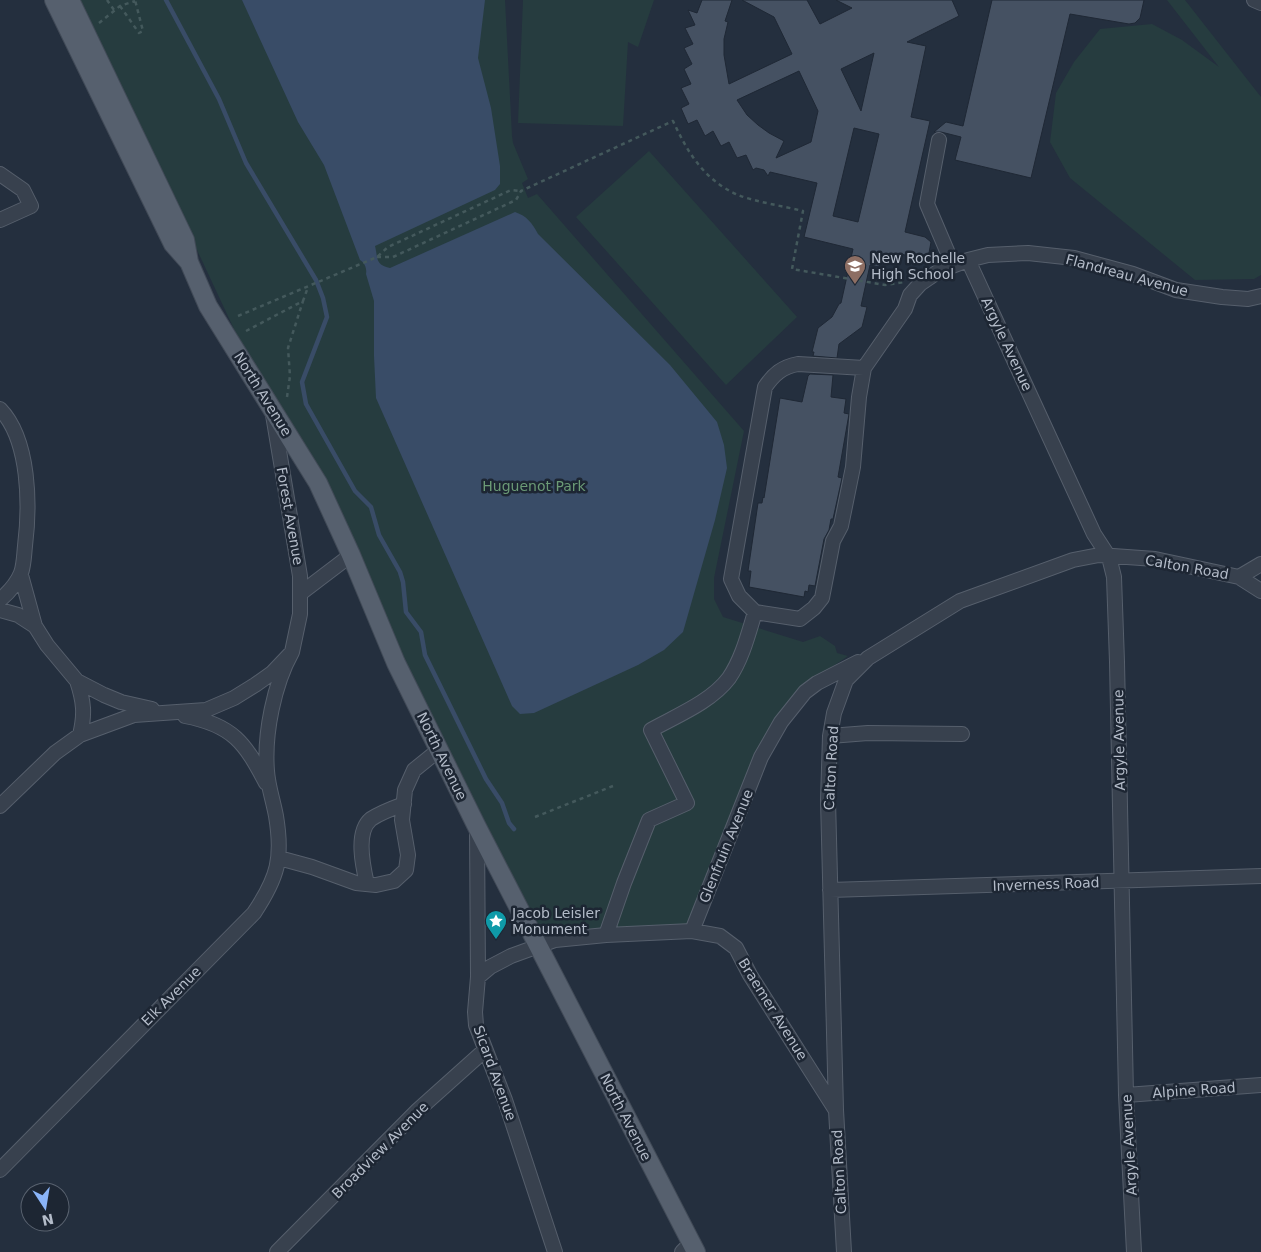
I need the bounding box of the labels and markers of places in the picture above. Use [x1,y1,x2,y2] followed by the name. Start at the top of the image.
[871,250,965,282] place label: New Rochelle High School
[843,254,867,285] school or university icon: New Rochelle High School
[511,905,600,937] place label: Jacob Leisler Monument
[484,909,508,940] place icon: Jacob Leisler Monument

